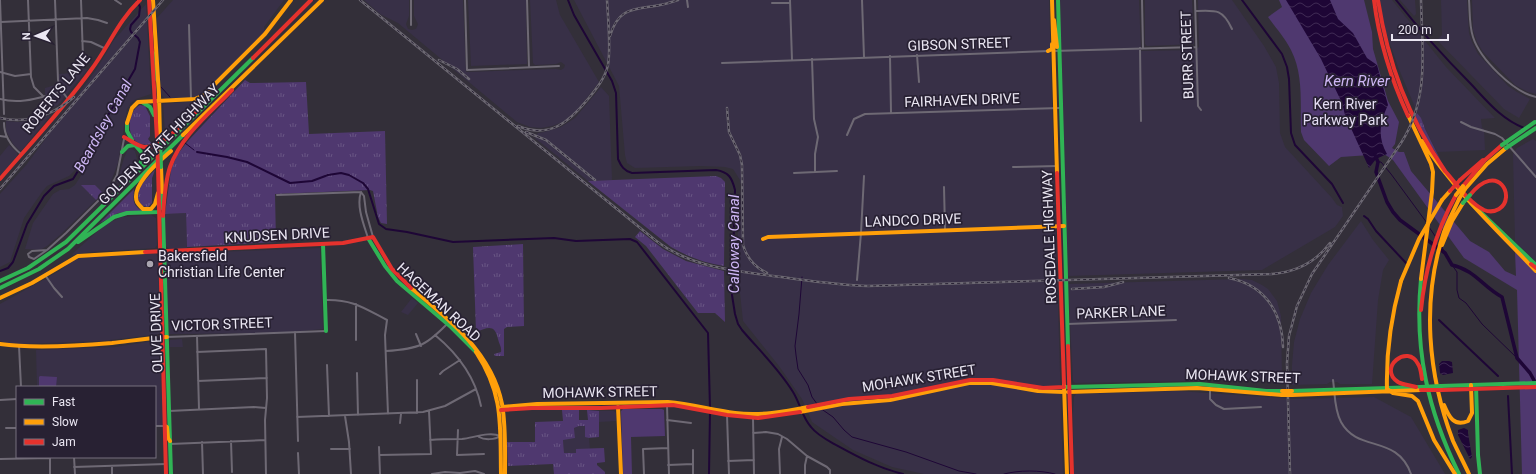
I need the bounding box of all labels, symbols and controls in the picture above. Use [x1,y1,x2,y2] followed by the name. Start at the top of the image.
[1177,10,1197,99] street label: BURR STREET
[16,16,56,56] north arrow
[1392,16,1448,42] scale bar
[1398,23,1432,37] text: 200 m
[20,32,33,40] text: N
[907,34,1011,54] street label: GIBSON STREET
[19,50,93,136] street label: ROBERTS LANE
[1324,72,1391,90] water label: Kern River
[70,76,136,176] water label: Beardsley Canal
[95,80,223,208] street label: GOLDEN STATE HIGHWAY
[904,90,1020,110] street label: FAIRHAVEN DRIVE
[1303,96,1388,128] park label: Kern River Parkway Park
[1039,169,1059,304] street label: ROSEDALE HIGHWAY
[725,194,743,293] water label: Calloway Canal
[864,210,962,230] street label: LANDCO DRIVE
[224,224,330,246] street label: KNUDSEN DRIVE
[158,248,285,280] place label: Bakersfield Christian Life Center
[145,259,155,269] marker: Bakersfield Christian Life Center
[394,259,484,345] street label: HAGEMAN ROAD
[147,293,165,373] street label: OLIVE DRIVE
[1076,302,1166,322] street label: PARKER LANE
[171,314,274,334] street label: VICTOR STREET
[861,361,978,395] street label: MOHAWK STREET
[1185,366,1301,386] street label: MOHAWK STREET
[542,383,658,401] street label: MOHAWK STREET
[16,386,156,458] legend
[52,395,75,409] text: Fast
[52,415,78,429] text: Slow
[52,435,76,449] text: Jam

